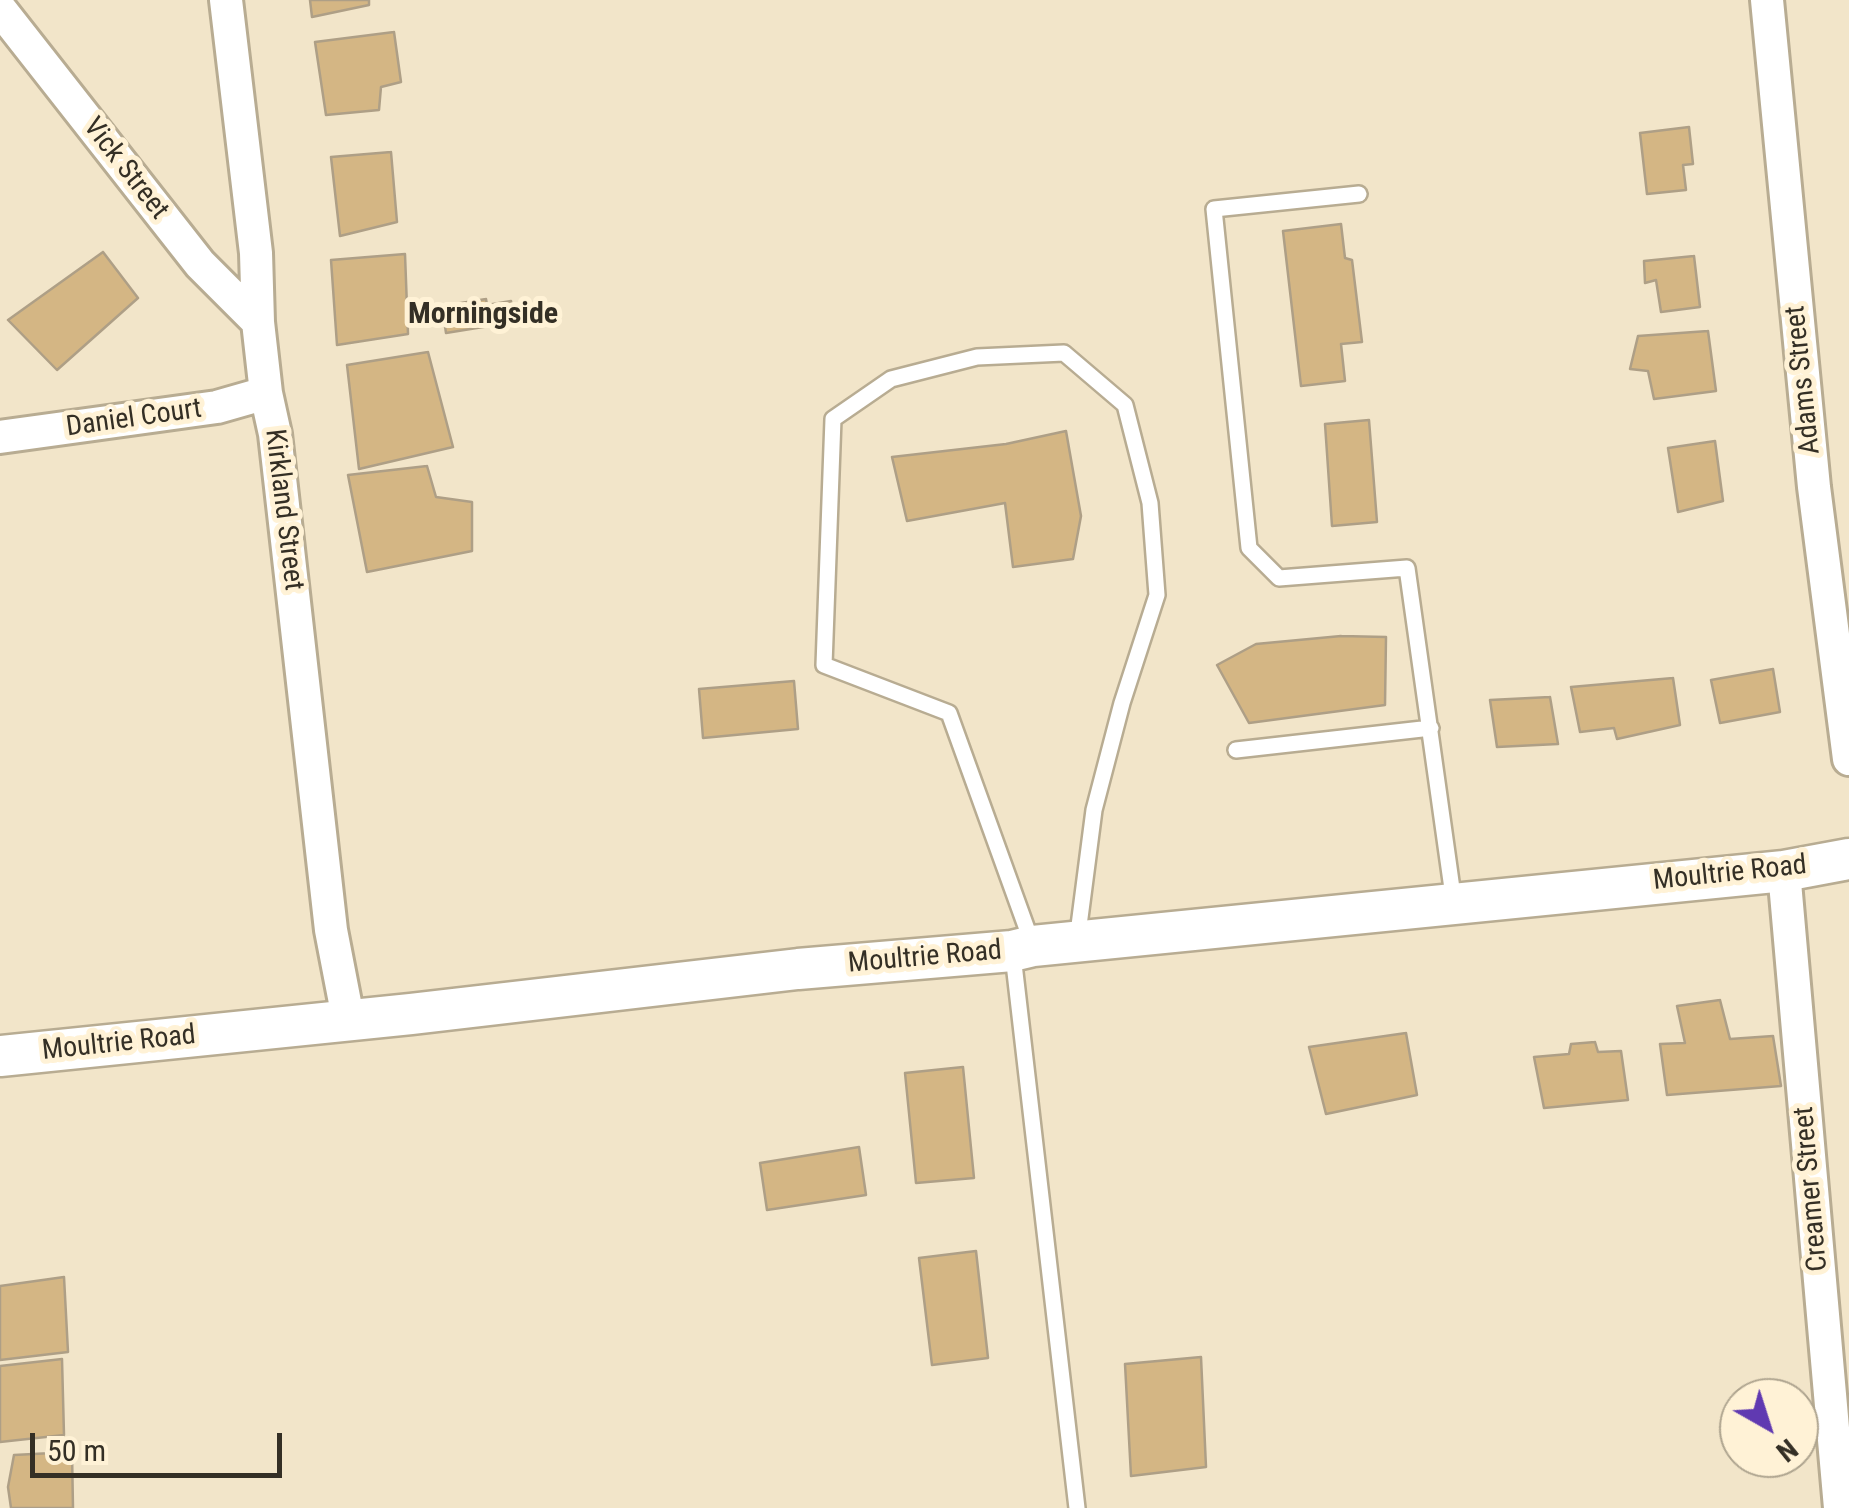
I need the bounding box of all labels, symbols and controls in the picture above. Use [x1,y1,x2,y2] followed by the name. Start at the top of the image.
[75,111,175,227] street label: Vick Street
[408,297,558,333] district label: Morningside
[1779,304,1829,456] street label: Adams Street
[64,393,204,445] street label: Daniel Court
[256,427,310,593] street label: Kirkland Street
[1652,849,1808,899] street label: Moultrie Road
[847,935,1003,981] street label: Moultrie Road
[41,1019,197,1069] street label: Moultrie Road
[1788,1105,1836,1273] street label: Creamer Street
[1719,1378,1819,1478] north arrow
[35,1413,288,1475] scale bar
[1770,1432,1804,1468] text: N
[47,1433,106,1468] text: 50 m

